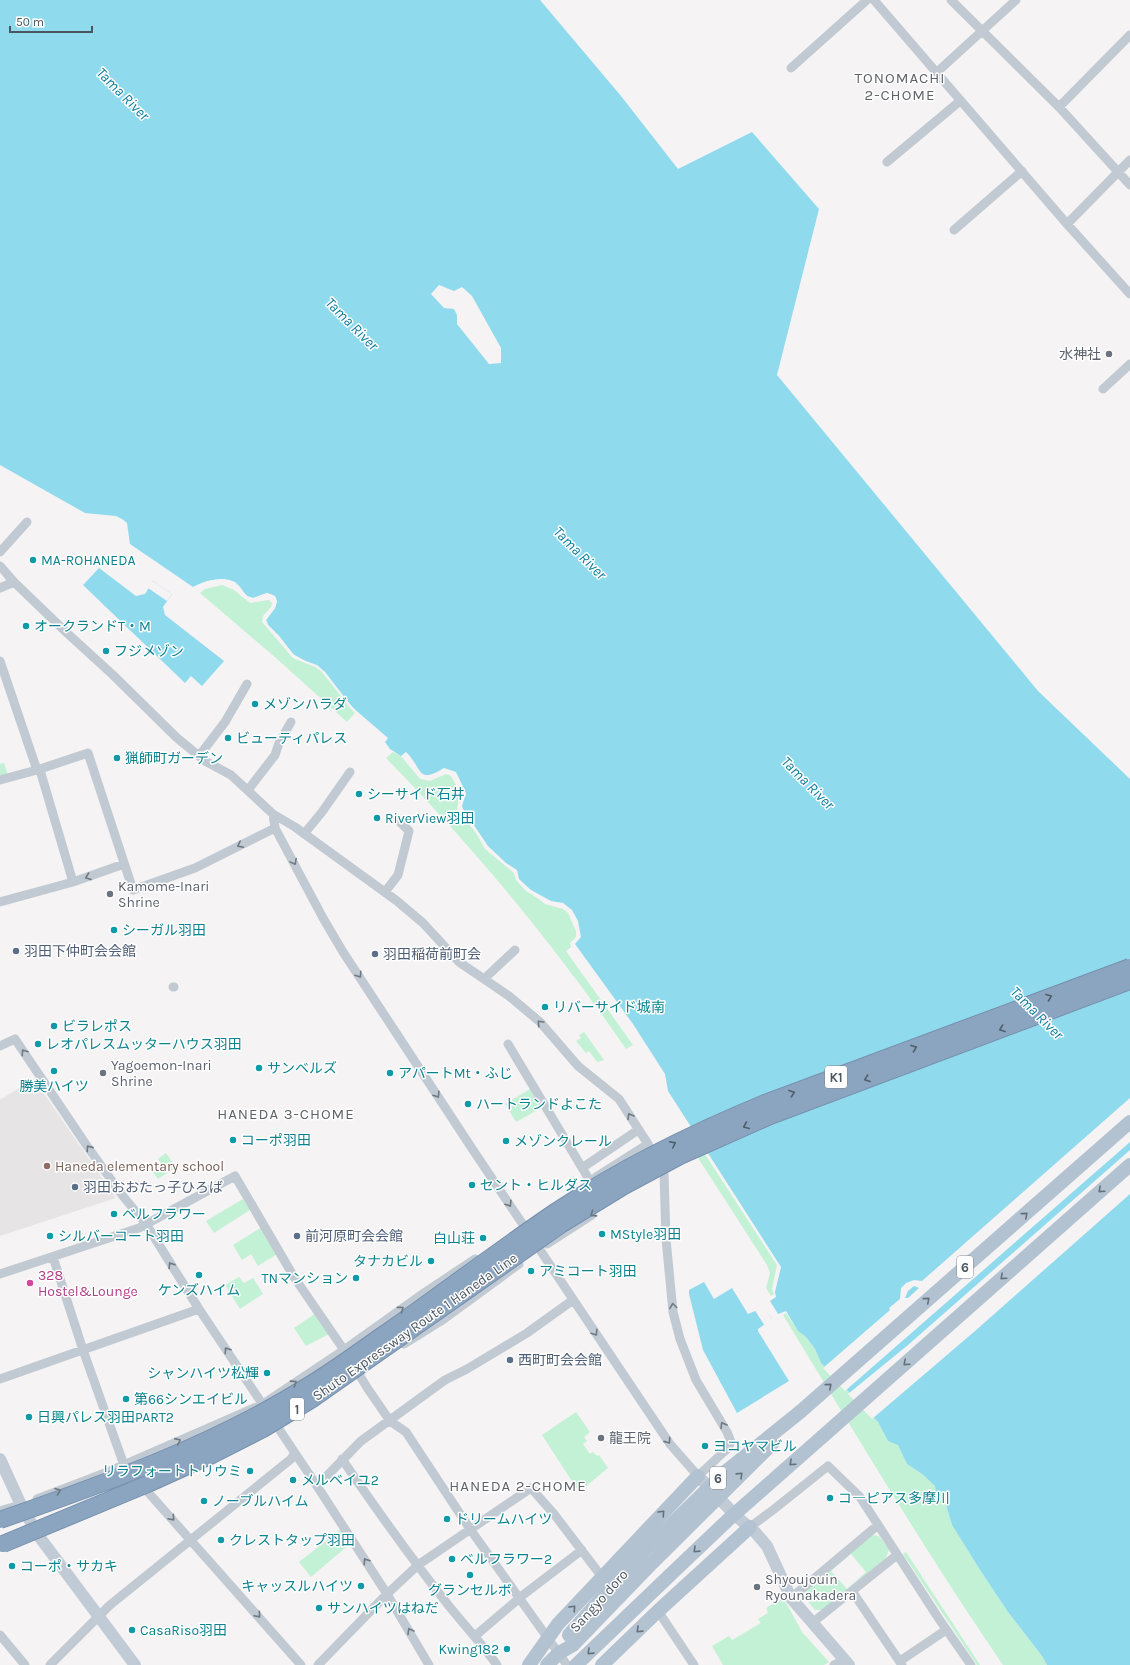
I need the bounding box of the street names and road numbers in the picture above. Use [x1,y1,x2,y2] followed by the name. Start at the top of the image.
[825,1066,847,1088] road number: K1
[309,1249,521,1405] street label: Shuto Expressway Route 1 Haneda Line
[957,1256,973,1278] road number: 6
[290,1398,304,1420] road number: 1
[710,1467,726,1489] road number: 6
[566,1566,632,1636] street label: Sangyo doro

